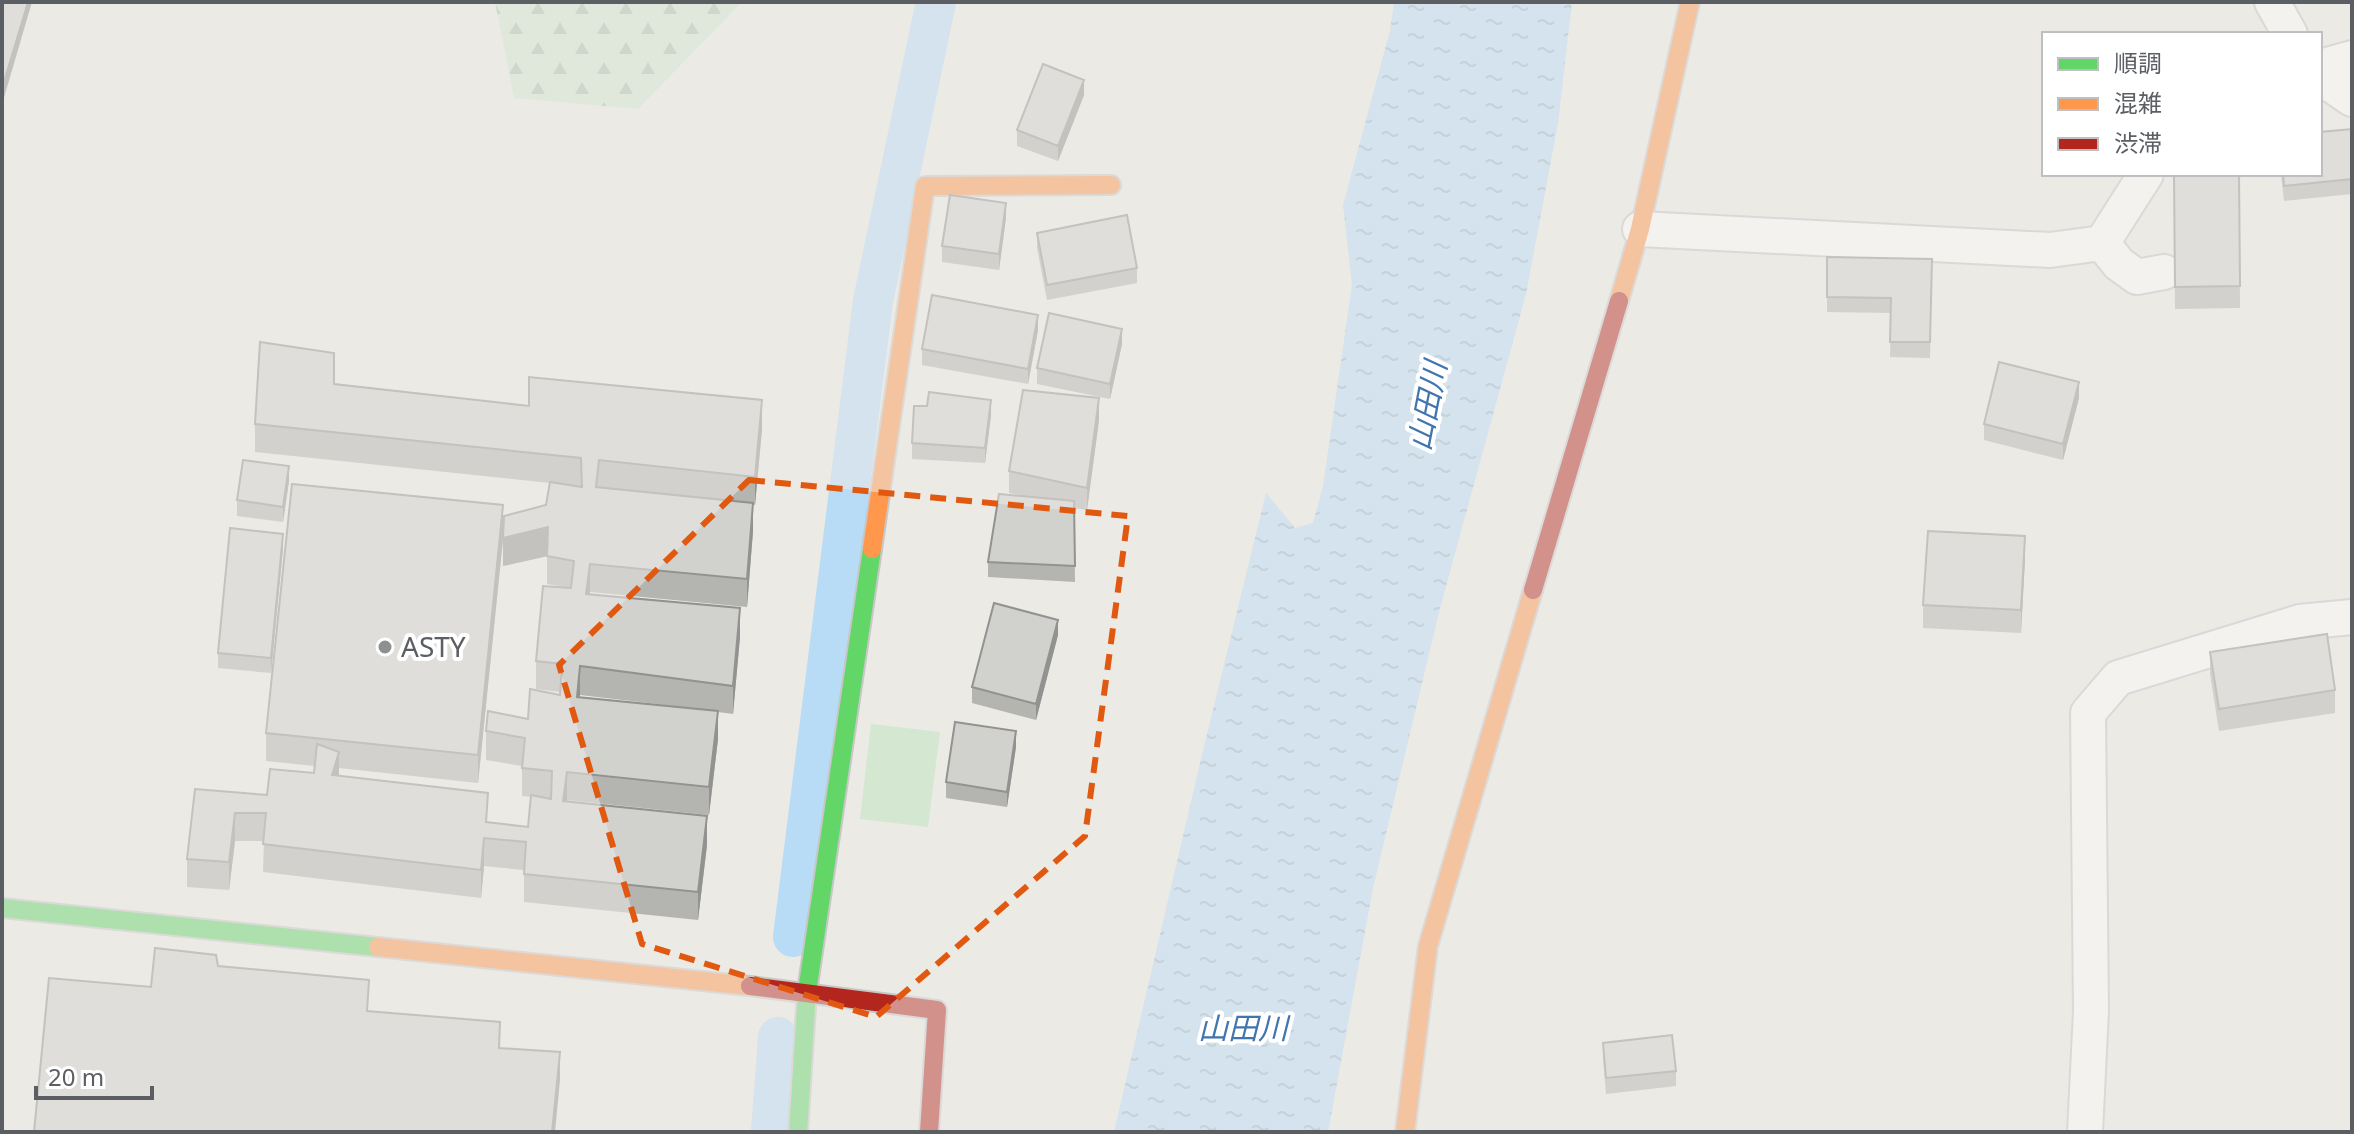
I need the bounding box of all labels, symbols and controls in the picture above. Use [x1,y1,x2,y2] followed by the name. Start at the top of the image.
[2042,32,2322,176] legend
[2114,46,2162,79] text: 順調
[2114,86,2162,119] text: 混雑
[2114,126,2162,159] text: 渋滞
[1398,355,1456,454] water label: 山田川
[401,627,466,665] place label: ASTY
[376,638,394,656] marker: ASTY
[1198,1007,1291,1048] water label: 山田川
[36,1050,152,1100] scale bar
[48,1060,104,1093] text: 20 m

